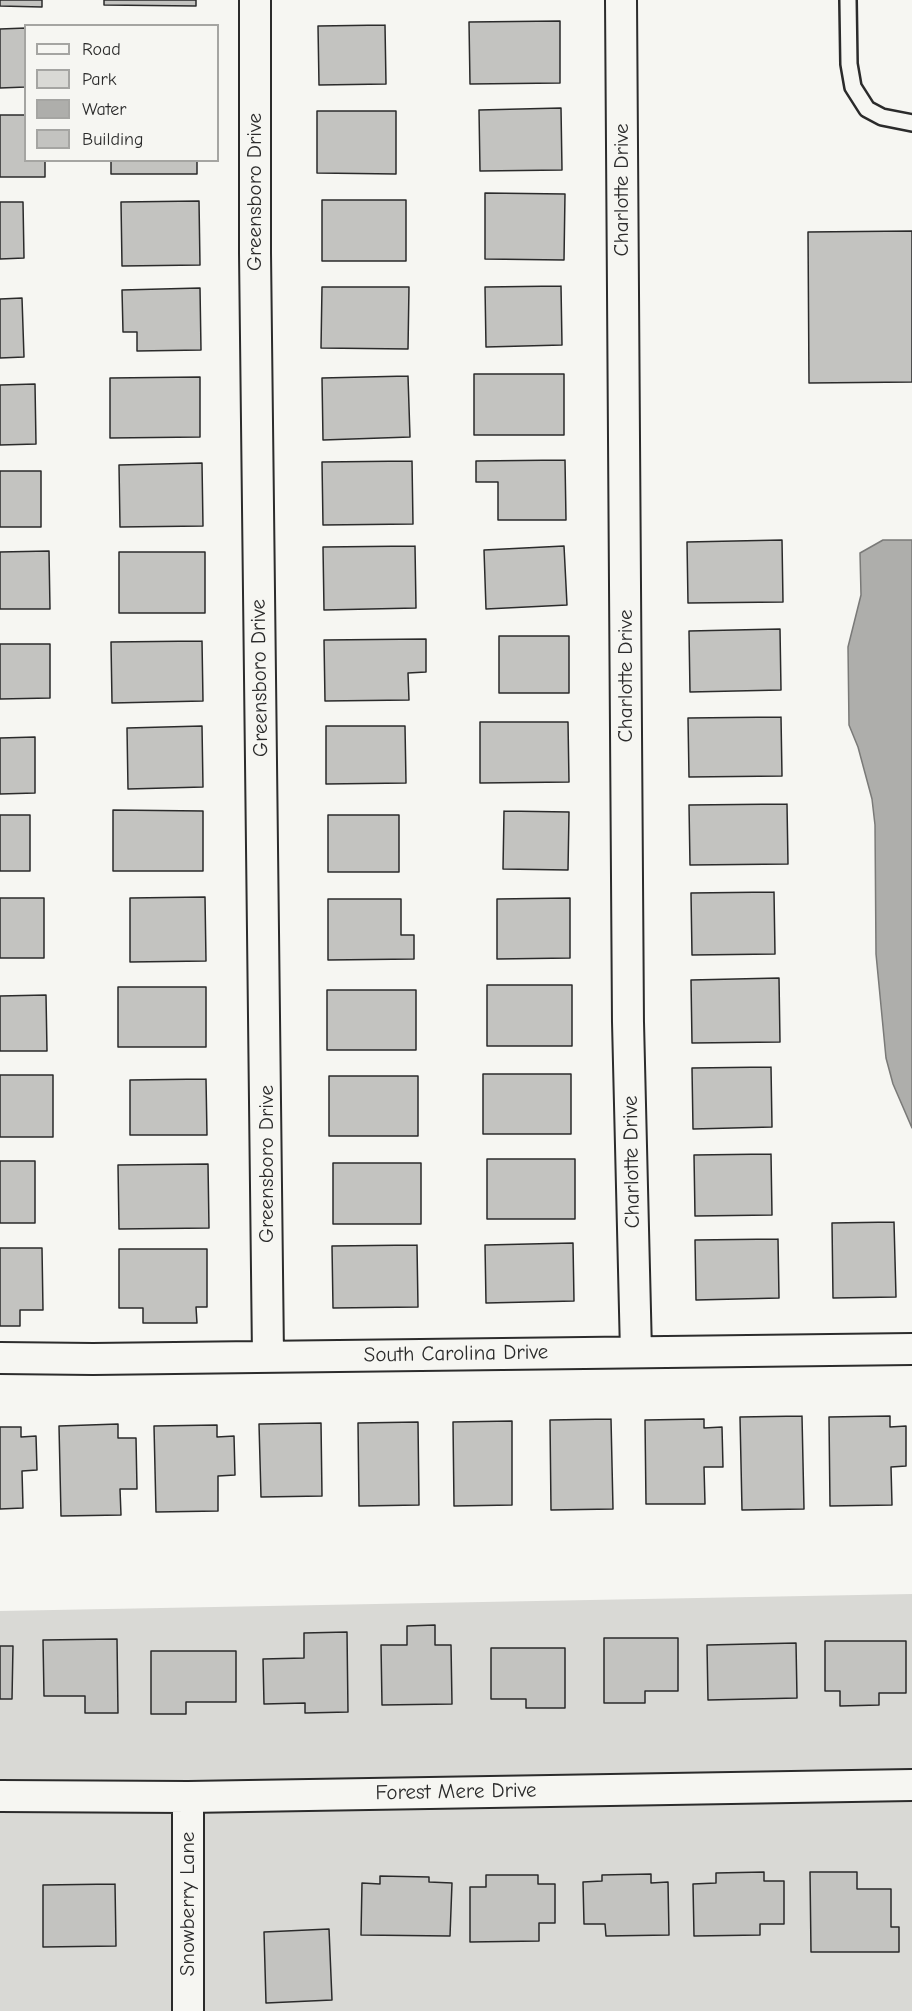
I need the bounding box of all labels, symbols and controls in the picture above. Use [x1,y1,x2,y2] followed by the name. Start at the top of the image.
[24,24,219,162] legend
[82,39,121,60] text: Road
[82,69,116,90] text: Park
[82,99,126,120] text: Water
[242,113,268,271] street label: Greensboro Drive
[609,124,635,256] street label: Charlotte Drive
[82,129,144,150] text: Building
[246,599,274,757] street label: Greensboro Drive
[613,610,639,742] street label: Charlotte Drive
[254,1085,280,1243] street label: Greensboro Drive
[618,1095,646,1229] street label: Charlotte Drive
[364,1340,548,1368] street label: South Carolina Drive
[375,1778,537,1806] street label: Forest Mere Drive
[175,1832,201,1976] street label: Snowberry Lane

